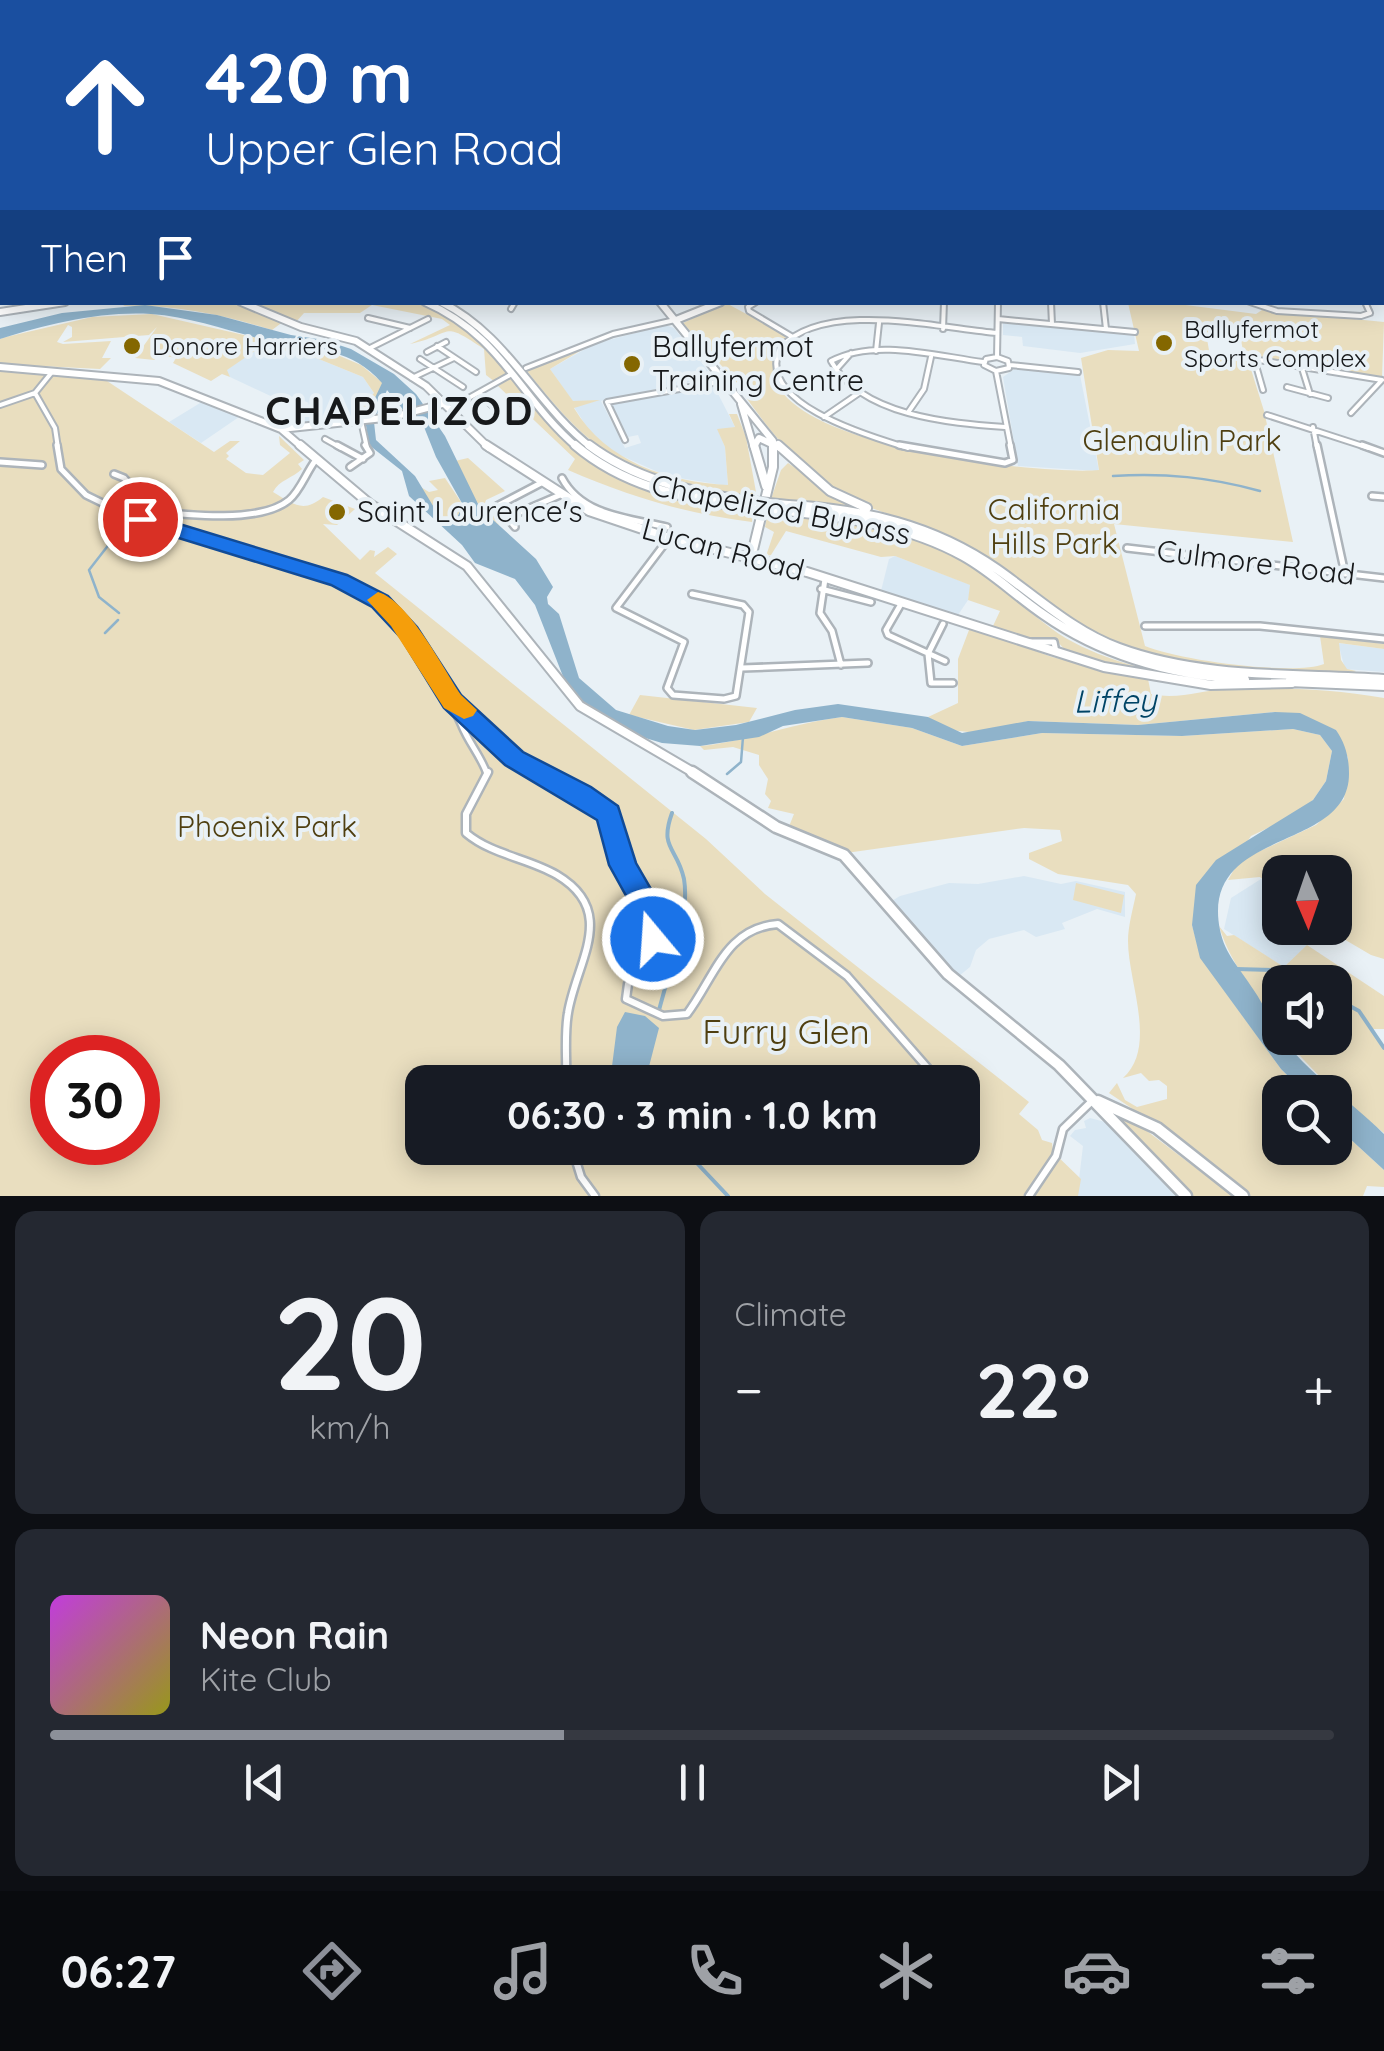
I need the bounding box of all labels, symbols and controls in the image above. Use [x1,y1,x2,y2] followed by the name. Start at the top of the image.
[205,33,413,121] text: 420 m
[40,40,170,170] icon: ahead
[205,120,563,176] text: Upper Glen Road
[148,230,203,285] icon: arrive
[40,234,128,282] text: Then
[1184,313,1366,373] place label: Ballyfermot Sports Complex
[652,327,864,399] place label: Ballyfermot Training Centre
[152,330,338,361] place label: Donore Harriers
[1153,332,1175,354] marker: Ballyfermot Sports Complex
[121,335,143,357] marker: Donore Harriers
[621,353,643,375] marker: Ballyfermot Training Centre
[265,385,535,435] district label: CHAPELIZOD
[1082,421,1282,459] park label: Glenaulin Park
[649,465,914,553] street label: Chapelizod Bypass
[98,477,183,562] pin
[988,490,1120,562] park label: California Hills Park
[113,492,168,547] icon: arrive
[357,492,583,530] place label: Saint Laurence's
[326,501,348,523] marker: Saint Laurence's
[638,509,809,589] street label: Lucan Road
[1155,531,1357,593] street label: Culmore Road
[1073,679,1159,721] water label: Liffey
[177,807,357,845] park label: Phoenix Park
[1262,855,1352,945] north arrow
[1262,855,1352,1165] map controls
[601,887,705,991] position arrow
[1262,965,1352,1055] button: sound
[702,1009,870,1053] park label: Furry Glen
[30,1035,160,1165] speed limit sign: 30
[1262,1075,1352,1165] button: search
[507,1091,878,1139] text: 06:30 · 3 min · 1.0 km
[273,1260,427,1423] text: 20
[735,1294,847,1334] text: Climate
[976,1343,1090,1437] text: 22°
[735,1355,763,1424] text: −
[1303,1355,1334,1424] text: +
[309,1407,390,1447] text: km/h
[200,1611,389,1659] text: Neon Rain
[200,1659,332,1699] text: Kite Club
[237,1755,292,1810] icon: previous
[665,1755,720,1810] icon: pause
[1093,1755,1148,1810] icon: next
[297,1936,367,2006] icon: directions
[488,1936,558,2006] icon: music
[680,1936,750,2006] icon: phone
[871,1936,941,2006] icon: climate
[1062,1936,1132,2006] icon: car
[1253,1936,1323,2006] icon: filters
[61,1943,176,1999] text: 06:27

